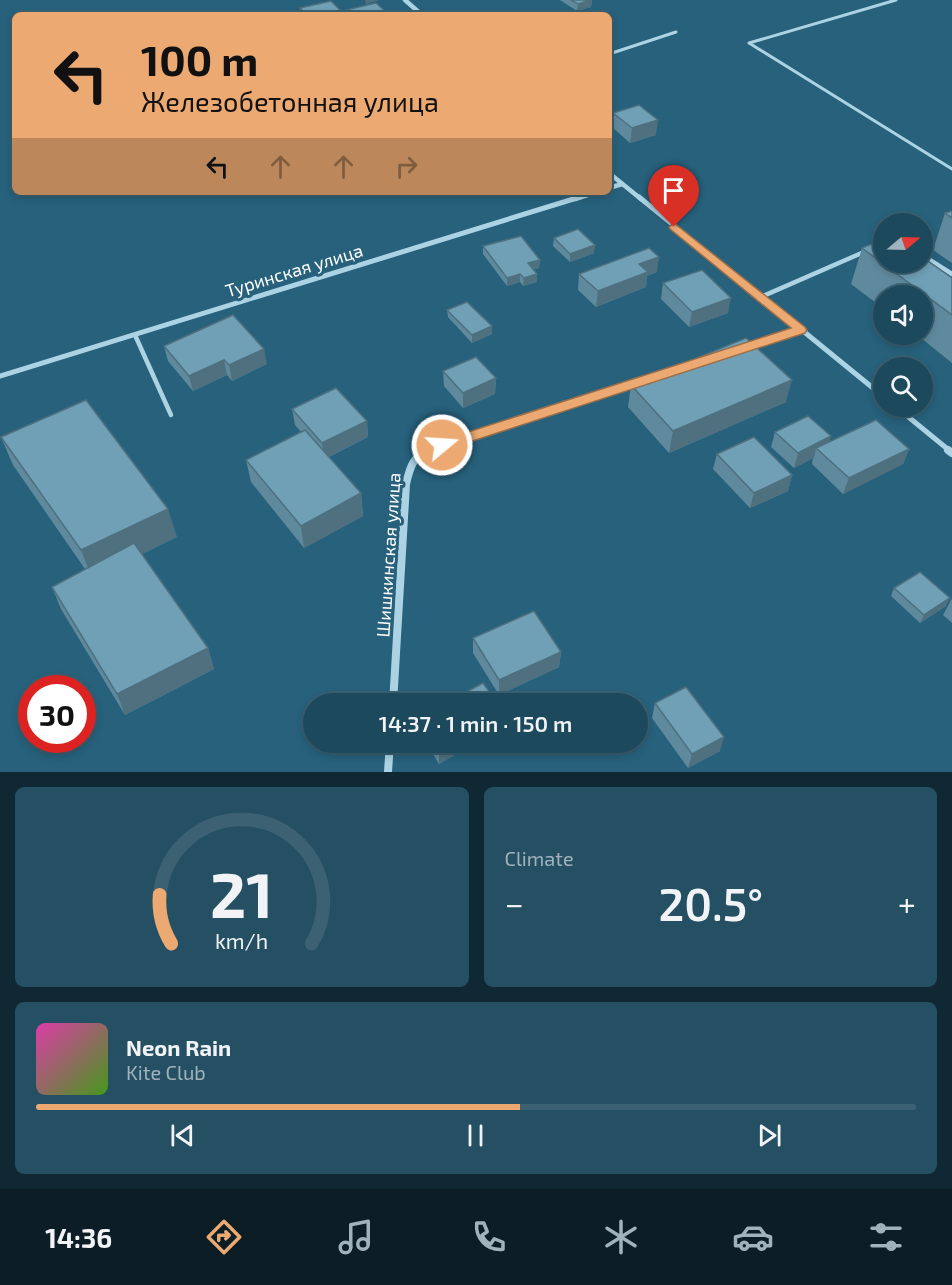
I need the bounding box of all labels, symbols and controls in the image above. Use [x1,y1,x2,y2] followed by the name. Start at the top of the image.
[141,34,258,84] text: 100 m
[42,36,120,114] icon: left
[141,85,439,117] text: Железобетонная улица
[201,150,234,183] icon: left
[264,150,297,183] icon: ahead
[327,150,360,183] icon: ahead
[390,150,423,183] icon: right
[648,165,699,227] pin
[657,174,690,207] icon: arrive
[873,213,933,273] north arrow
[873,213,933,417] map controls
[222,239,366,301] street label: Туринская улица
[873,285,933,345] button: sound
[873,357,933,417] button: search
[410,413,474,477] position arrow
[371,472,405,638] street label: Шишкинская улица
[18,675,96,753] speed limit sign: 30
[379,710,572,736] text: 14:37 · 1 min · 150 m
[505,846,574,870] text: Climate
[210,856,273,931] text: 21
[658,876,763,930] text: 20.5°
[505,883,524,923] text: −
[898,883,916,923] text: +
[215,928,268,953] text: km/h
[126,1034,231,1060] text: Neon Rain
[126,1060,206,1084] text: Kite Club
[166,1119,199,1152] icon: previous
[459,1119,492,1152] icon: pause
[753,1119,786,1152] icon: next
[203,1216,245,1258] icon: directions
[335,1216,377,1258] icon: music
[468,1216,510,1258] icon: phone
[600,1216,642,1258] icon: climate
[732,1216,774,1258] icon: car
[865,1216,907,1258] icon: filters
[45,1221,112,1253] text: 14:36

